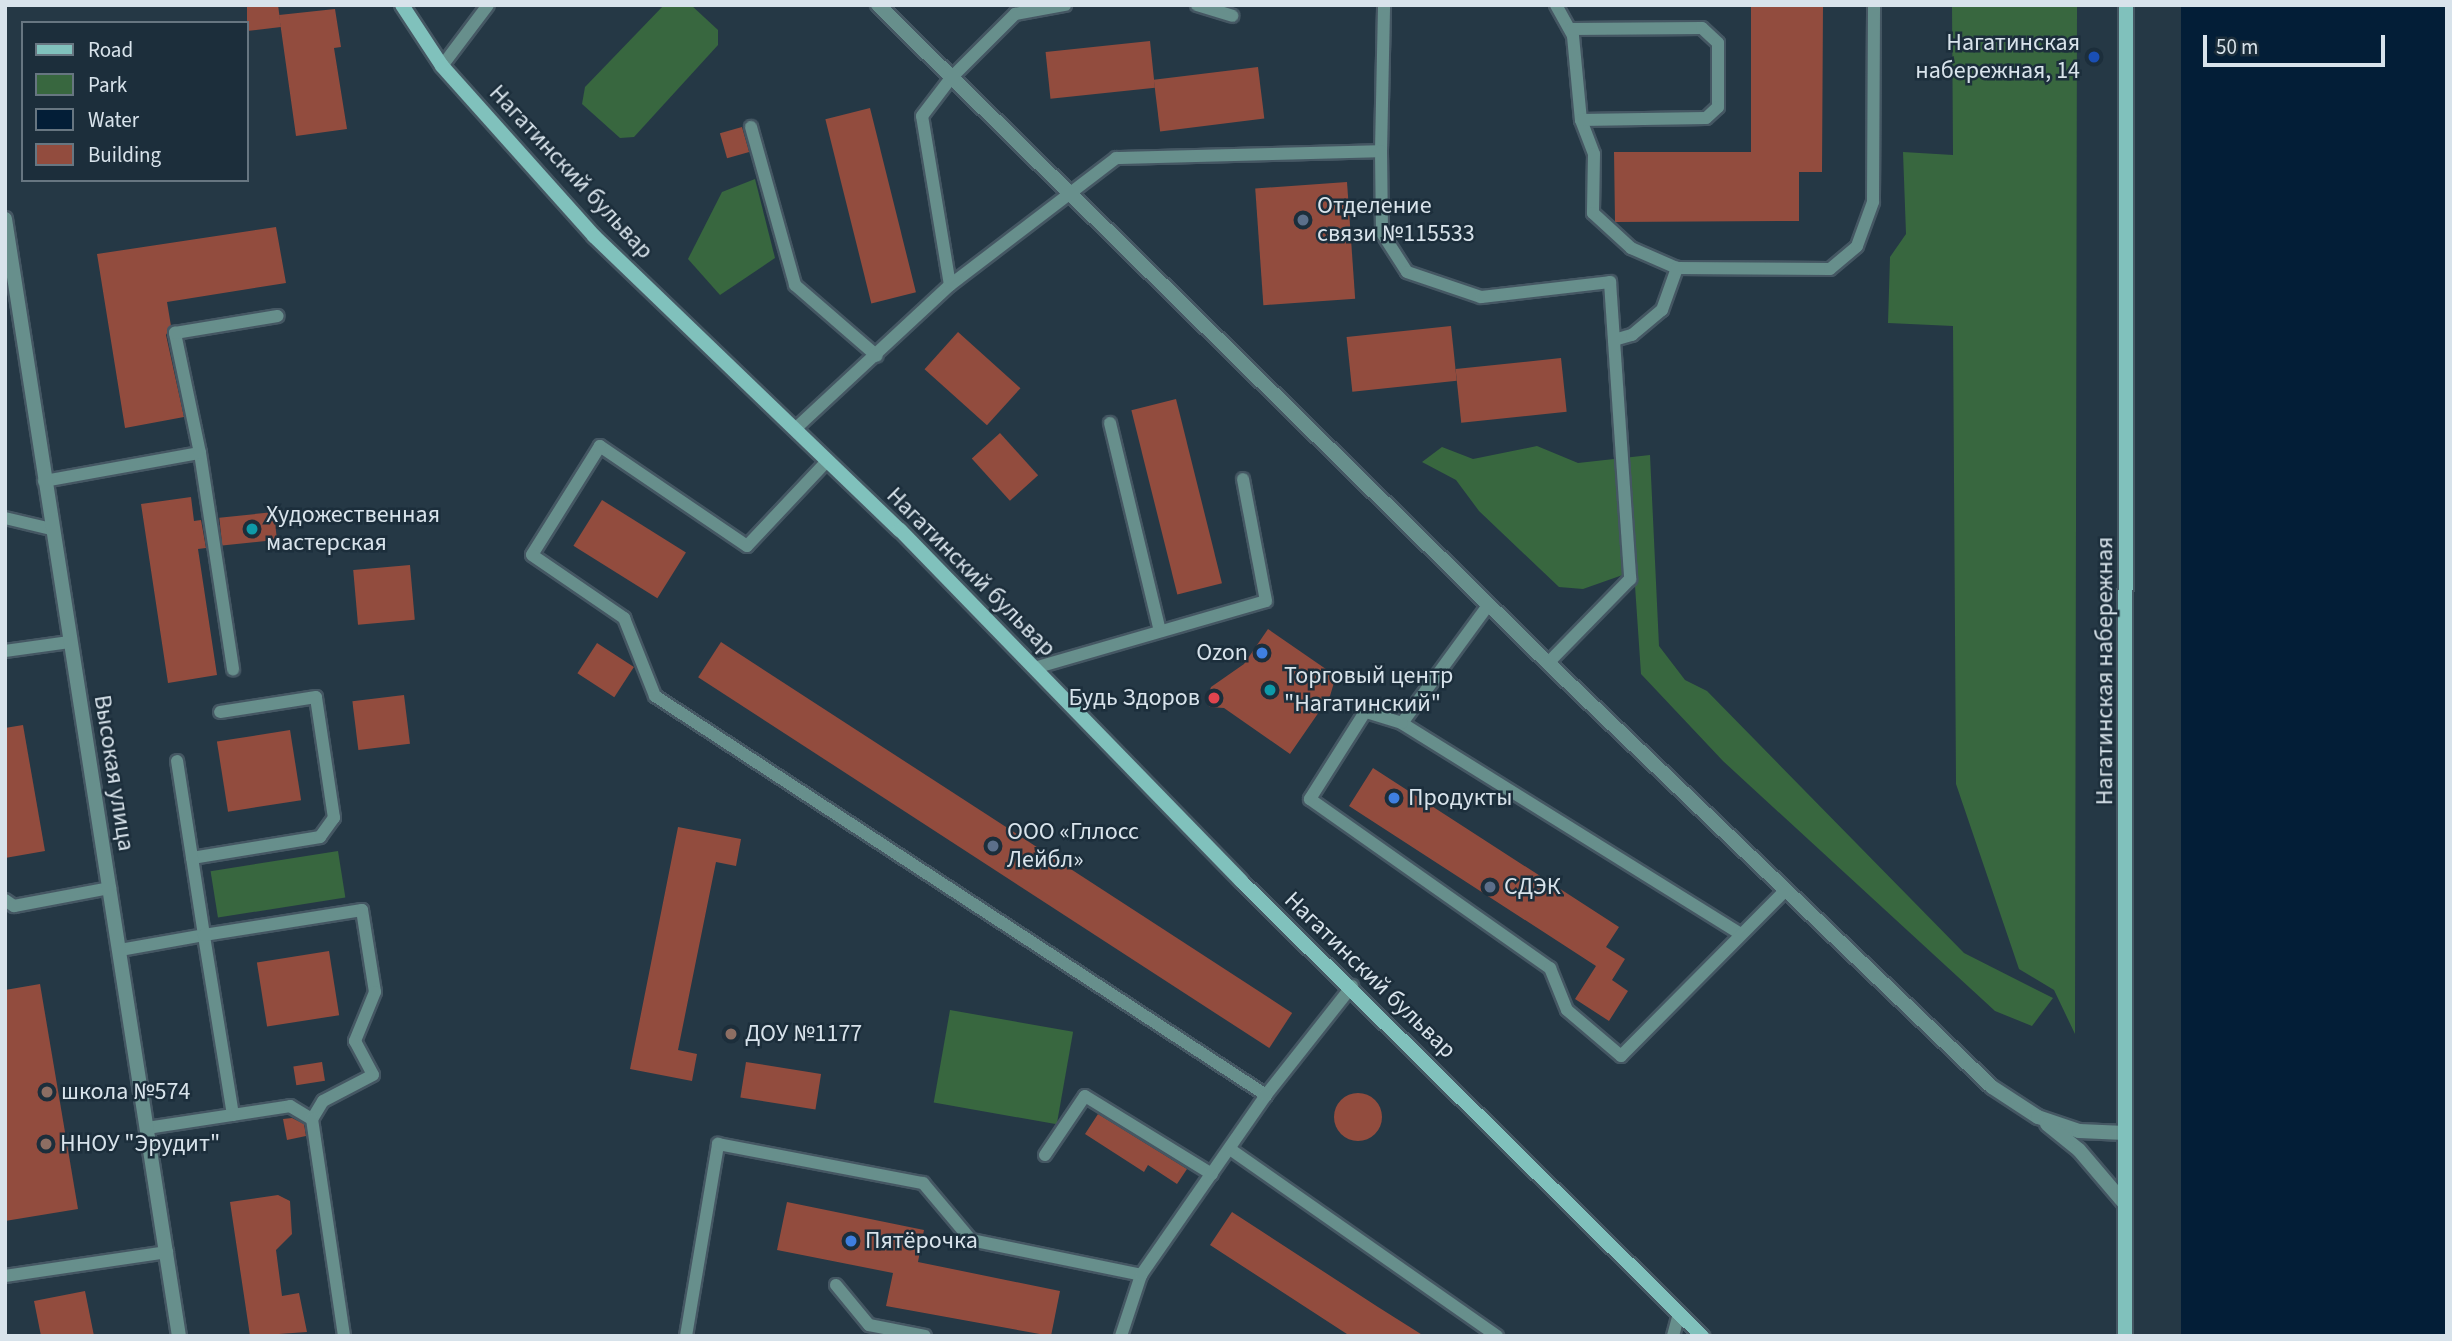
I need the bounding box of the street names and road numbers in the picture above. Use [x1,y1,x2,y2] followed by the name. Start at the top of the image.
[483,79,659,265] street label: Нагатинский бульвар
[880,481,1062,663] street label: Нагатинский бульвар
[2091,537,2119,805] street label: Нагатинская набережная
[87,693,141,853] street label: Высокая улица
[1278,886,1462,1064] street label: Нагатинский бульвар

